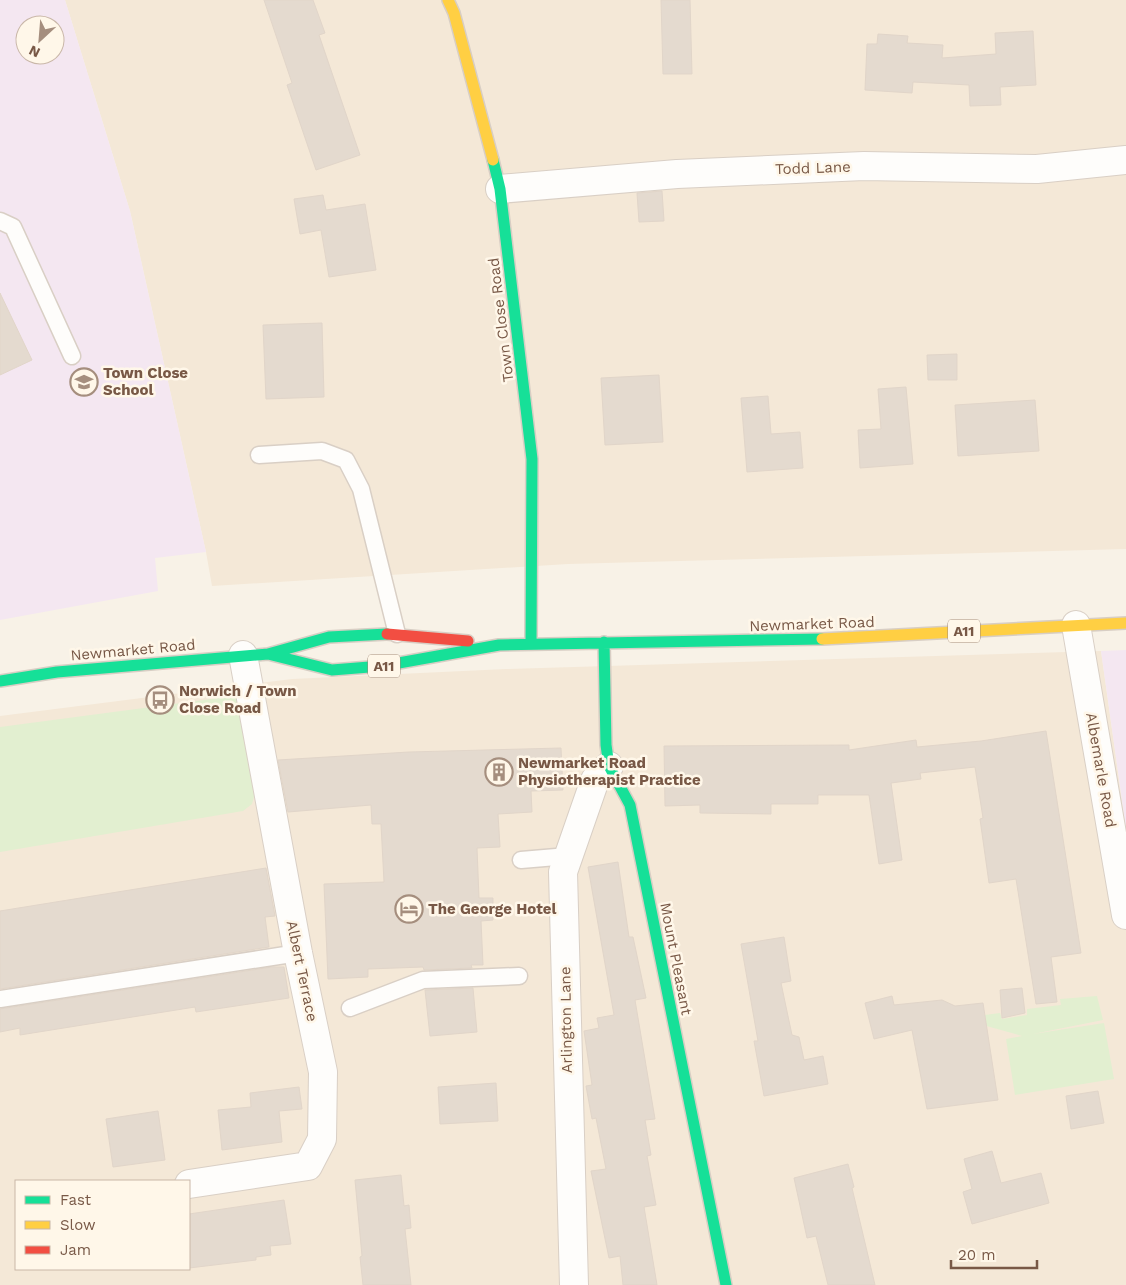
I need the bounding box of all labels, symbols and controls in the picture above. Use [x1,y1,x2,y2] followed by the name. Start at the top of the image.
[15,15,65,65] north arrow
[26,42,42,61] text: N
[775,158,851,178] street label: Todd Lane
[484,257,518,383] street label: Town Close Road
[103,364,188,399] place label: Town Close School
[69,367,99,397] school or university icon: Town Close School
[749,613,875,635] street label: Newmarket Road
[948,620,980,642] road number: A11
[70,636,196,664] street label: Newmarket Road
[368,654,400,678] road number: A11
[179,682,297,717] place label: Norwich / Town Close Road
[145,685,175,715] bus stop icon: Norwich / Town Close Road
[1082,711,1120,829] street label: Albemarle Road
[518,754,701,789] place label: Newmarket Road Physiotherapist Practice
[484,757,514,787] building icon: Newmarket Road Physiotherapist Practice
[394,894,424,924] hotel icon: The George Hotel
[428,900,556,918] place label: The George Hotel
[656,901,696,1017] street label: Mount Pleasant
[283,919,321,1023] street label: Albert Terrace
[556,966,576,1074] street label: Arlington Lane
[15,1180,190,1270] legend
[60,1191,92,1209] text: Fast
[60,1216,96,1234] text: Slow
[951,1238,1037,1270] scale bar
[60,1241,91,1259] text: Jam
[958,1246,996,1264] text: 20 m

